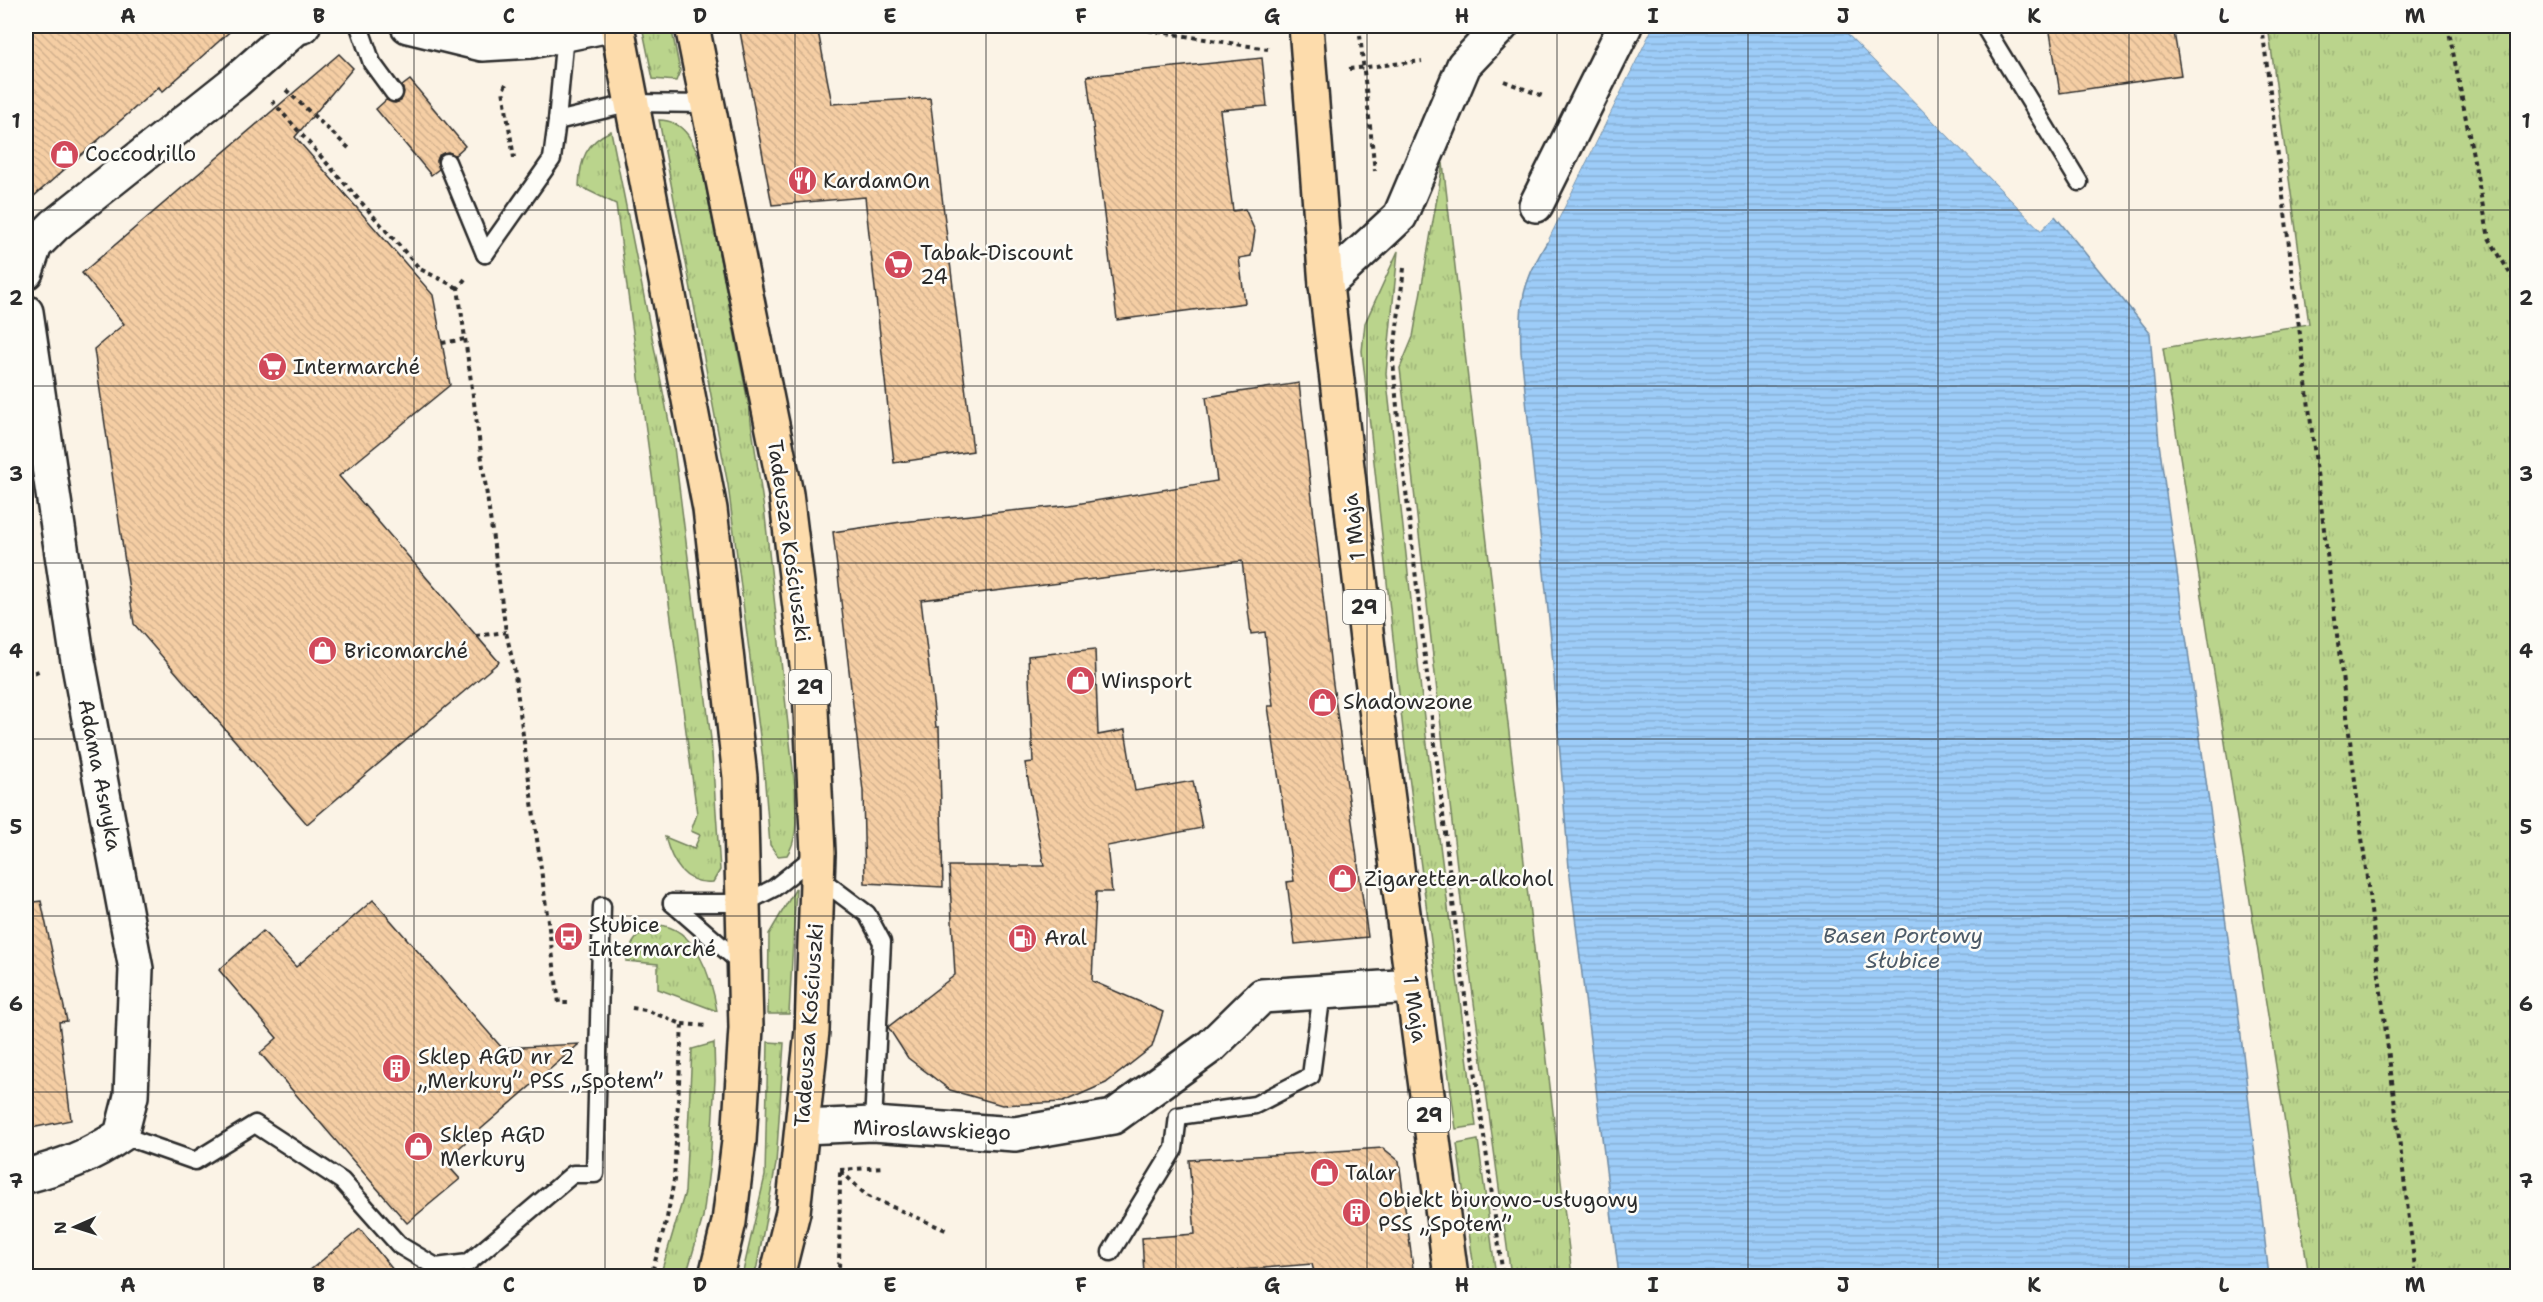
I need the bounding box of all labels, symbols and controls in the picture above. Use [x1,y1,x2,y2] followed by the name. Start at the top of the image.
[120,3,136,29] text: A
[313,3,325,29] text: B
[503,3,515,29] text: C
[693,3,707,29] text: D
[883,3,897,29] text: E
[1075,3,1087,29] text: F
[1264,3,1280,29] text: G
[1455,3,1469,29] text: H
[1647,3,1659,29] text: I
[1837,3,1850,29] text: J
[2027,3,2041,29] text: K
[2219,3,2230,29] text: L
[2405,3,2426,29] text: M
[11,108,21,134] text: 1
[2521,108,2531,134] text: 1
[48,138,80,170] shop icon: Coccodrillo
[85,140,196,168] place label: Coccodrillo
[786,165,818,197] restaurant icon: KardamOn
[823,167,930,195] place label: KardamOn
[920,239,1074,291] place label: Tabak-Discount 24
[883,249,915,281] supermarket icon: Tabak-Discount 24
[9,285,23,311] text: 2
[2519,285,2533,311] text: 2
[256,351,288,383] supermarket icon: Intermarché
[293,353,420,381] place label: Intermarché
[761,438,817,644] street label: Tadeusza Kościuszki
[9,461,23,487] text: 3
[2519,461,2533,487] text: 3
[1336,492,1372,562] street label: 1 Maja
[1343,590,1385,624] road number: 29
[307,635,339,667] shop icon: Bricomarché
[344,637,468,665] place label: Bricomarché
[9,638,23,664] text: 4
[2519,638,2533,664] text: 4
[1064,665,1096,697] shop icon: Winsport
[1101,667,1192,695] place label: Winsport
[789,670,831,704] road number: 29
[1306,686,1338,718] shop icon: Shadowzone
[1343,688,1473,716] place label: Shadowzone
[72,697,128,853] street label: Adama Asnyka
[10,814,22,840] text: 5
[2520,814,2532,840] text: 5
[1327,863,1359,895] shop icon: Zigaretten-alkohol
[1364,865,1554,893] place label: Zigaretten-alkohol
[589,911,716,963] place label: Słubice Intermarché
[552,921,584,953] bus stop icon: Słubice Intermarché
[1823,921,1983,975] water label: Basen Portowy Słubice
[788,922,830,1128] street label: Tadeusza Kościuszki
[1007,922,1039,954] fuel station icon: Aral
[1044,924,1088,952] place label: Aral
[1396,974,1434,1044] street label: 1 Maja
[9,991,23,1017] text: 6
[2519,991,2533,1017] text: 6
[417,1043,663,1095] place label: Sklep AGD nr 2 „Merkury” PSS „Społem”
[381,1053,413,1085] building icon: Sklep AGD nr 2 „Merkury” PSS „Społem”
[1408,1098,1450,1132] road number: 29
[852,1113,1012,1147] street label: Miroslawskiego
[440,1121,545,1173] place label: Sklep AGD Merkury
[403,1131,435,1163] shop icon: Sklep AGD Merkury
[1308,1157,1340,1189] shop icon: Talar
[1345,1159,1397,1187] place label: Talar
[9,1168,23,1194] text: 7
[2519,1168,2533,1194] text: 7
[1378,1186,1638,1238] place label: Obiekt biurowo-usługowy PSS „Społem”
[1341,1196,1373,1228] building icon: Obiekt biurowo-usługowy PSS „Społem”
[45,1197,105,1257] north arrow
[50,1221,71,1235] text: N
[120,1272,136,1298] text: A
[313,1272,325,1298] text: B
[503,1272,515,1298] text: C
[693,1272,707,1298] text: D
[883,1272,897,1298] text: E
[1075,1272,1087,1298] text: F
[1264,1272,1280,1298] text: G
[1455,1272,1469,1298] text: H
[1647,1272,1659,1298] text: I
[1837,1272,1850,1298] text: J
[2027,1272,2041,1298] text: K
[2219,1272,2230,1298] text: L
[2405,1272,2426,1298] text: M

